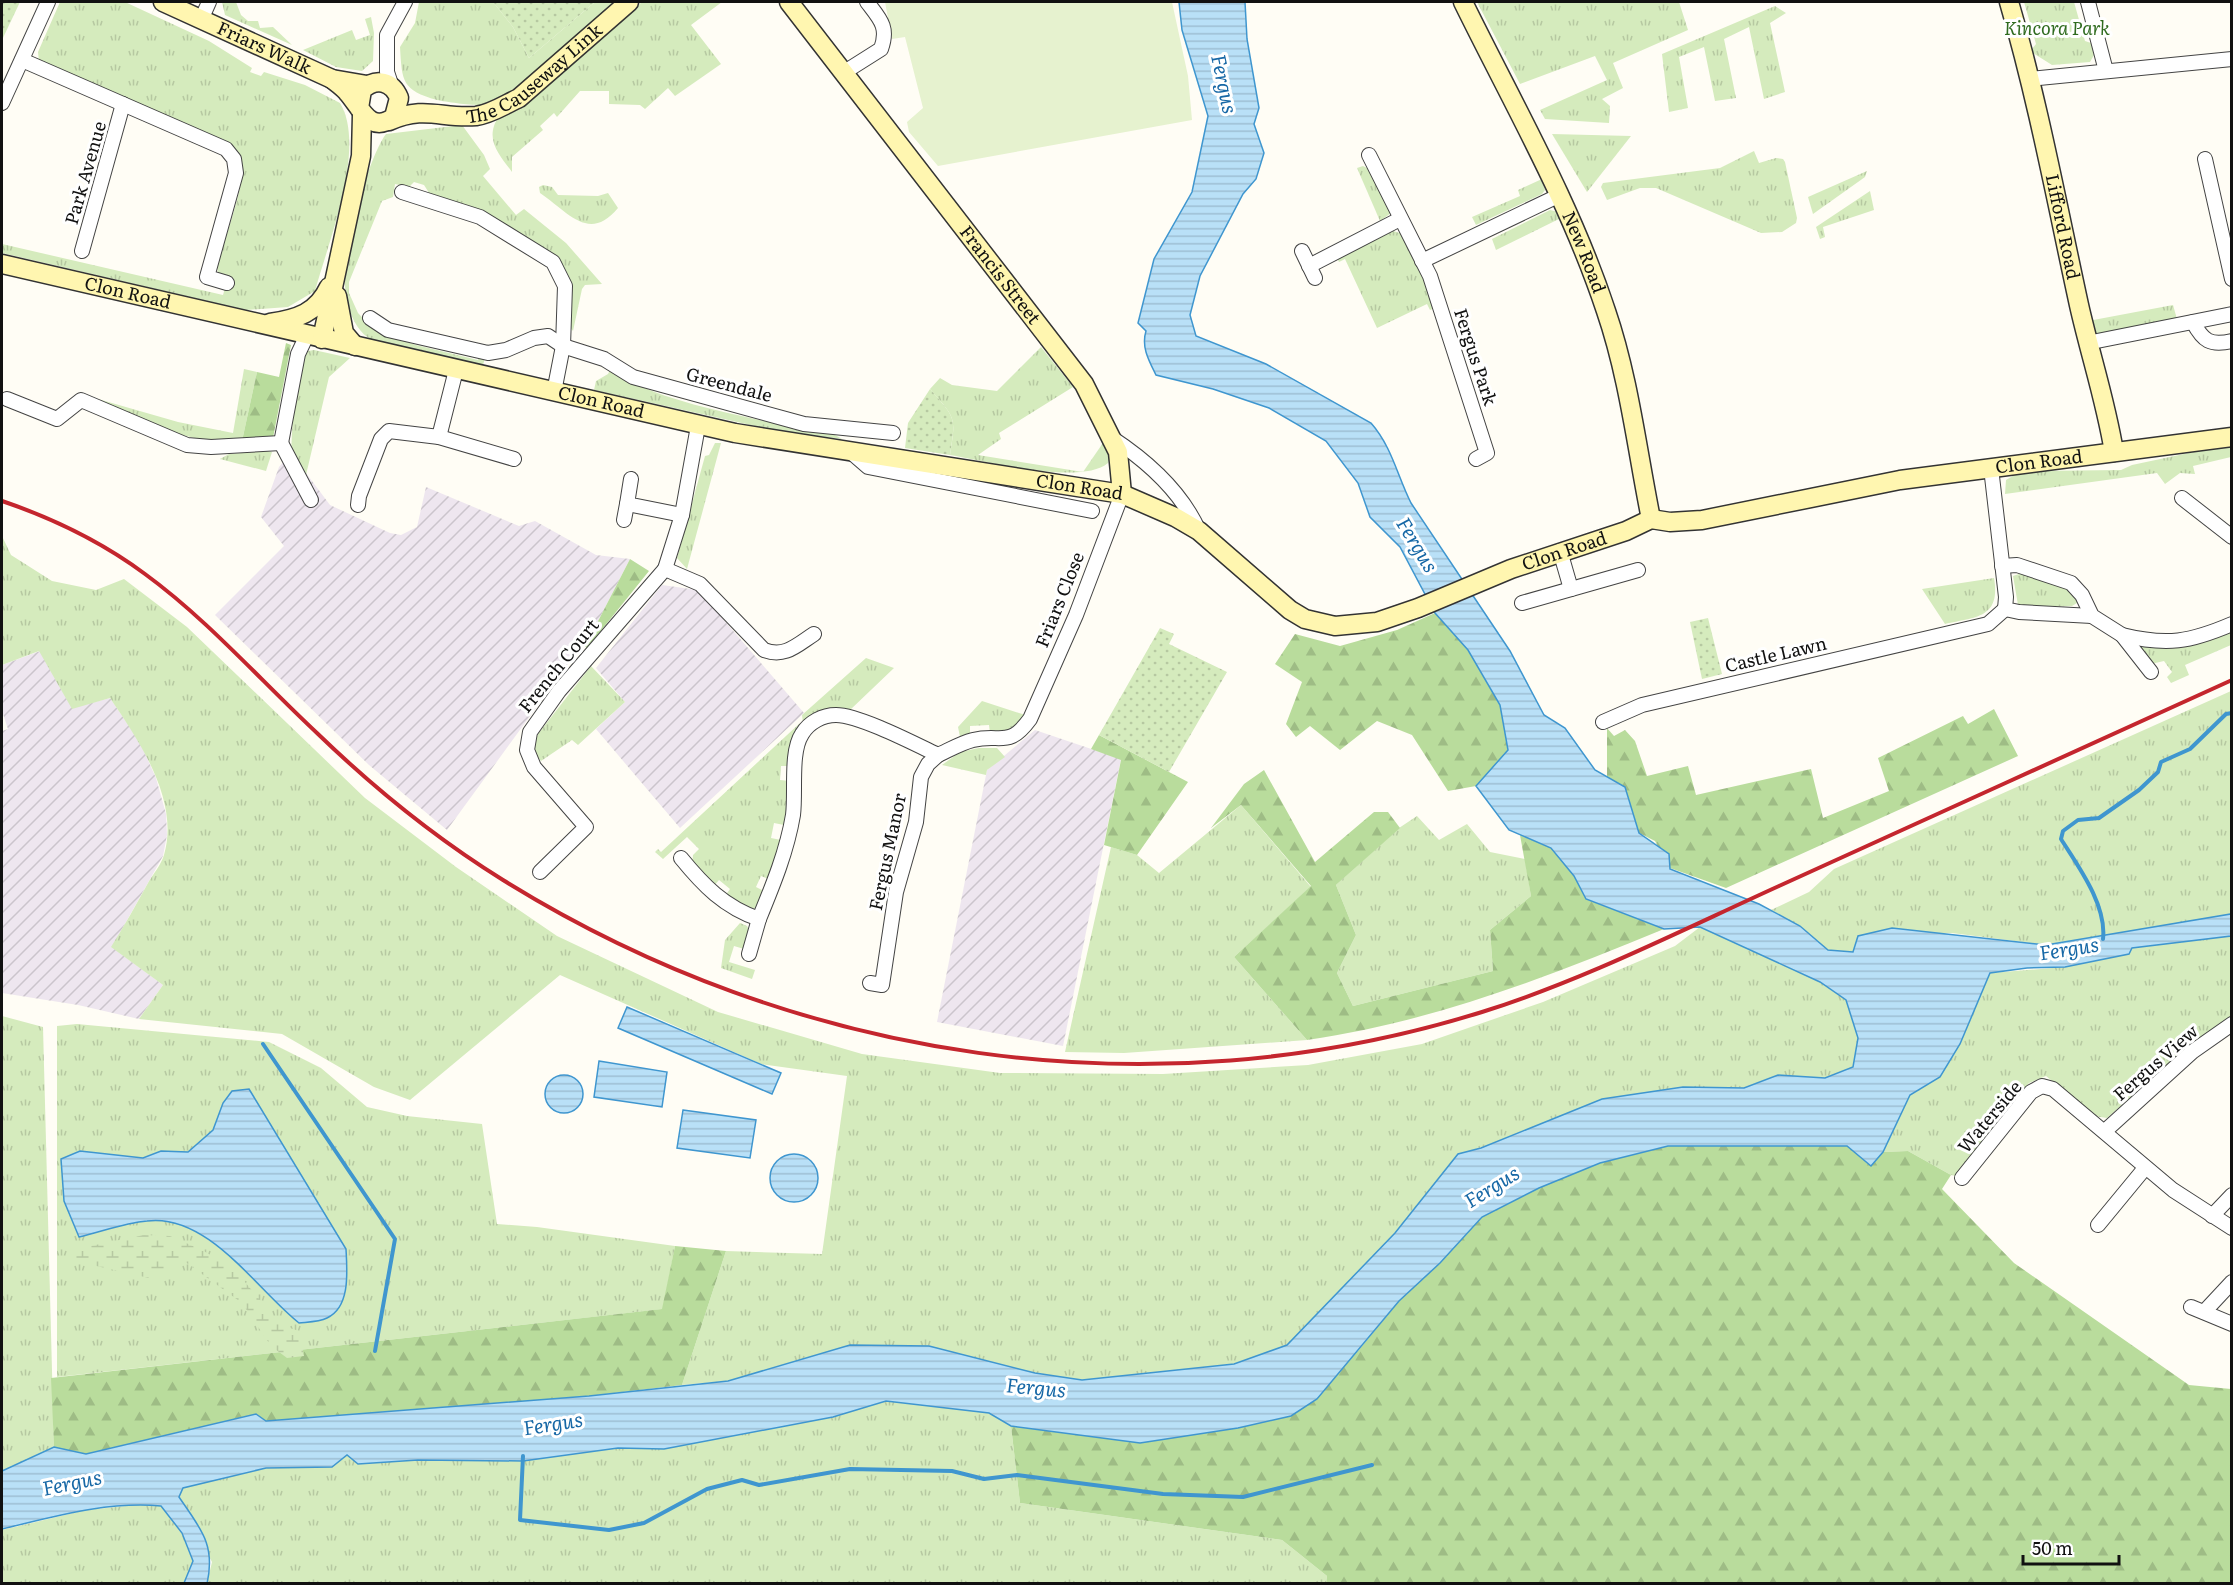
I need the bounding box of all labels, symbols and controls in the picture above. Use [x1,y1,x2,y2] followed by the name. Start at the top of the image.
[213,13,317,80] street label: Friars Walk
[2004,14,2110,41] park label: Kincora Park
[464,16,608,129] street label: The Causeway Link
[1205,51,1247,116] water label: Fergus
[57,118,112,227] street label: Park Avenue
[2040,171,2088,282] street label: Lifford Road
[1556,206,1614,296] street label: New Road
[954,219,1049,330] street label: Francis Street
[82,268,174,315] street label: Clon Road
[1448,304,1505,410] street label: Fergus Park
[683,359,775,408] street label: Greendale
[556,378,647,424] street label: Clon Road
[1993,441,2084,480] street label: Clon Road
[1034,466,1125,506] street label: Clon Road
[1390,511,1447,577] water label: Fergus
[1518,523,1610,577] street label: Clon Road
[1027,548,1090,651] street label: Friars Close
[511,611,605,718] street label: French Court
[1722,629,1829,678] street label: Castle Lawn
[861,790,912,913] street label: Fergus Manor
[2037,928,2101,967] water label: Fergus
[2107,1017,2204,1106] street label: Fergus View
[1950,1074,2027,1158] street label: Waterside
[1458,1157,1524,1214] water label: Fergus
[1005,1368,1067,1404] water label: Fergus
[521,1403,585,1442] water label: Fergus
[39,1460,104,1502] water label: Fergus
[2023,1528,2119,1566] scale bar
[2032,1534,2073,1561] text: 50 m

